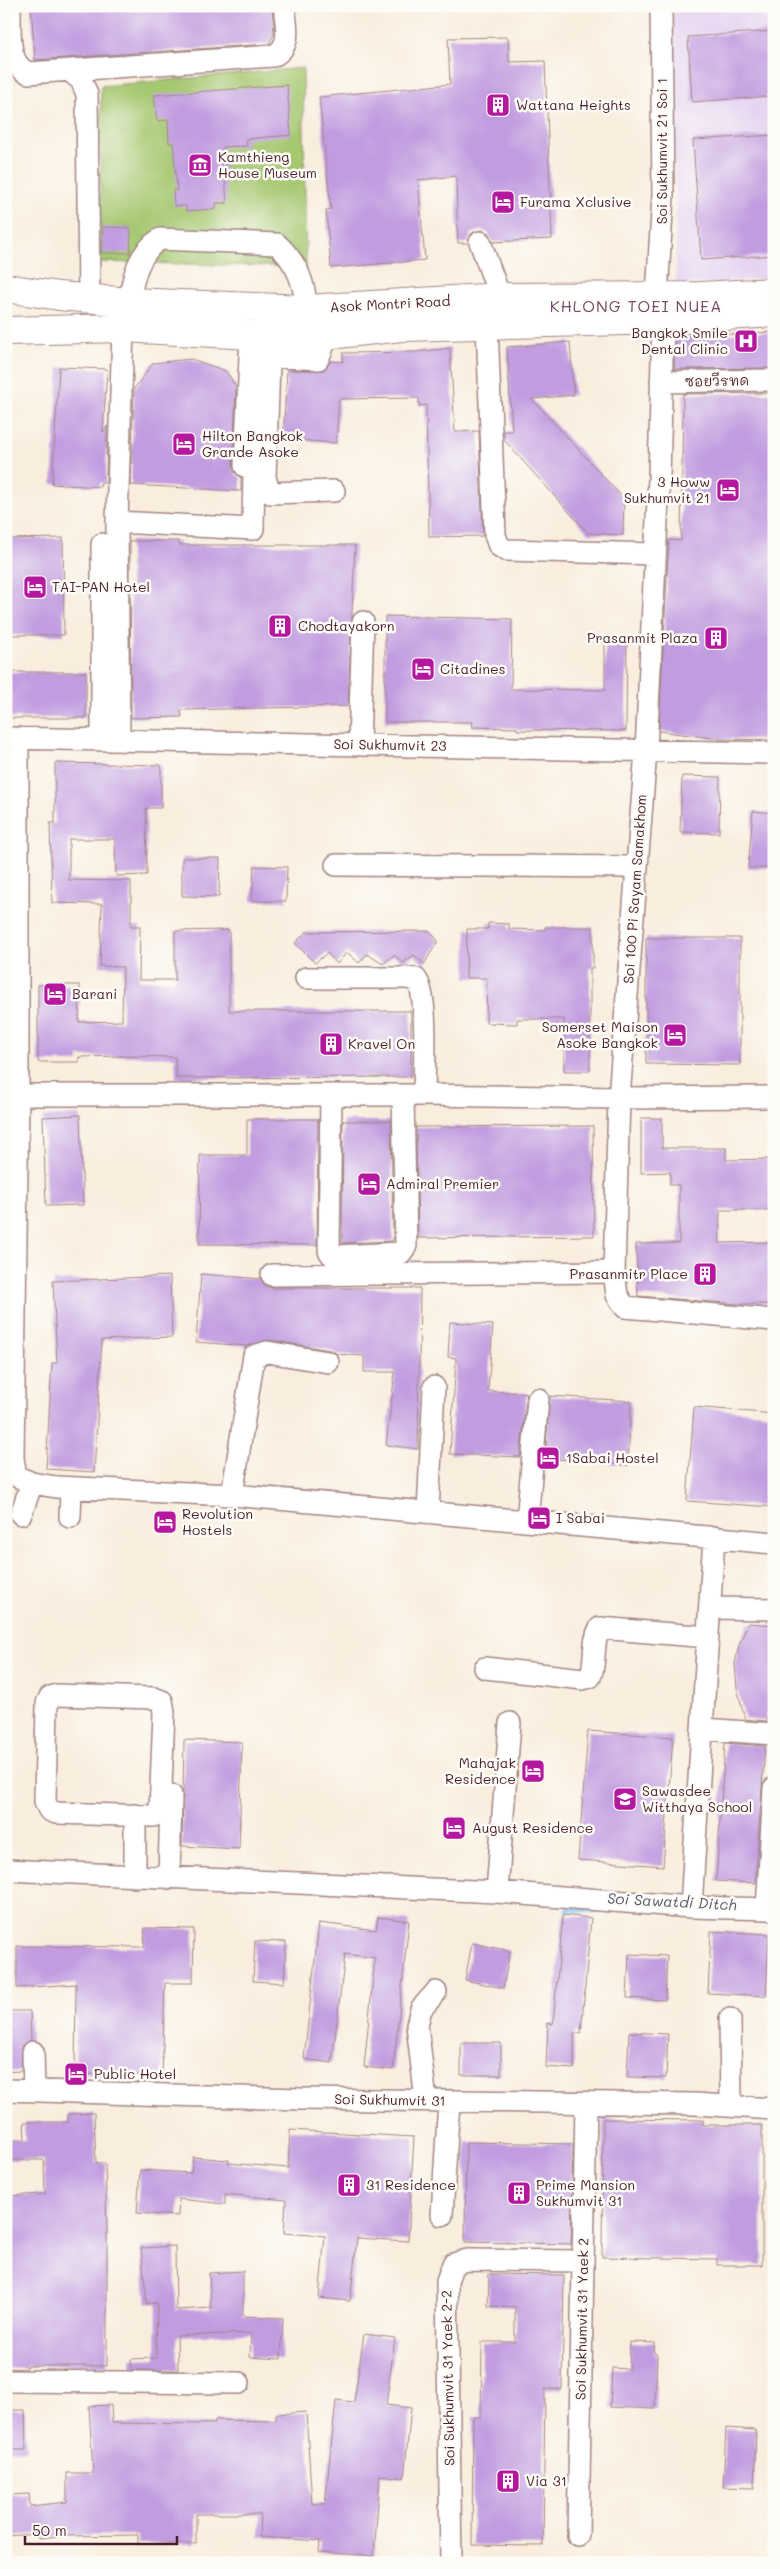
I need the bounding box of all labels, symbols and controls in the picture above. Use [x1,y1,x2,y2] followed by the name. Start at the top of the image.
[652,78,671,224] street label: Soi Sukhumvit 21 Soi 1
[485,92,511,118] building icon: Wattana Heights
[516,95,631,114] place label: Wattana Heights
[218,147,317,182] place label: Kamthieng House Museum
[187,152,213,178] museum icon: Kamthieng House Museum
[490,189,516,215] hotel icon: Furama Xclusive
[520,192,631,211] place label: Furama Xclusive
[329,291,451,316] street label: Asok Montri Road
[550,295,722,316] district label: KHLONG TOEI NUEA
[632,323,728,358] place label: Bangkok Smile Dental Clinic
[733,328,759,354] hospital icon: Bangkok Smile Dental Clinic
[685,370,749,391] street label: ซอยวีรทด
[202,426,303,461] place label: Hilton Bangkok Grande Asoke
[171,431,197,457] hotel icon: Hilton Bangkok Grande Asoke
[624,472,710,507] place label: 3 Howw Sukhumvit 21
[715,477,741,503] hotel icon: 3 Howw Sukhumvit 21
[22,574,48,600] hotel icon: TAI-PAN Hotel
[52,577,150,596] place label: TAI-PAN Hotel
[267,613,293,639] building icon: Chodtayakorn
[298,616,395,635] place label: Chodtayakorn
[703,625,729,651] building icon: Prasanmit Plaza
[587,628,698,647] place label: Prasanmit Plaza
[410,656,436,682] hotel icon: Citadines
[440,659,506,678] place label: Citadines
[333,734,447,755] street label: Soi Sukhumvit 23
[618,794,651,984] street label: Soi 100 Pi Sayam Samakhom
[42,981,68,1007] hotel icon: Barani
[72,984,117,1003] place label: Barani
[542,1017,658,1052] place label: Somerset Maison Asoke Bangkok
[662,1022,688,1048] hotel icon: Somerset Maison Asoke Bangkok
[318,1031,344,1057] building icon: Kravel On
[348,1034,415,1053] place label: Kravel On
[356,1171,382,1197] hotel icon: Admiral Premier
[386,1174,499,1193] place label: Admiral Premier
[692,1261,718,1287] building icon: Prasanmitr Place
[570,1264,688,1283] place label: Prasanmitr Place
[535,1445,561,1471] hotel icon: 1Sabai Hostel
[566,1448,659,1467] place label: 1Sabai Hostel
[182,1504,253,1539] place label: Revolution Hostels
[526,1505,552,1531] hotel icon: I Sabai
[556,1508,605,1527] place label: I Sabai
[152,1509,178,1535] hotel icon: Revolution Hostels
[445,1753,516,1788] place label: Mahajak Residence
[520,1758,546,1784] hotel icon: Mahajak Residence
[642,1781,752,1816] place label: Sawasdee Witthaya School
[612,1786,638,1812] school or university icon: Sawasdee Witthaya School
[441,1815,467,1841] hotel icon: August Residence
[472,1818,594,1837] place label: August Residence
[607,1888,737,1914] water label: Soi Sawatdi Ditch
[63,2061,89,2087] hotel icon: Public Hotel
[94,2064,176,2083] place label: Public Hotel
[334,2089,446,2110] street label: Soi Sukhumvit 31
[336,2172,362,2198] building icon: 31 Residence
[366,2175,456,2194] place label: 31 Residence
[536,2175,635,2210] place label: Prime Mansion Sukhumvit 31
[506,2180,532,2206] building icon: Prime Mansion Sukhumvit 31
[571,2238,592,2400] street label: Soi Sukhumvit 31 Yaek 2
[436,2290,459,2466] street label: Soi Sukhumvit 31 Yaek 2-2
[495,2468,521,2494] building icon: Via 31
[526,2471,567,2490] place label: Via 31
[25,2514,178,2546] scale bar
[32,2520,67,2540] text: 50 m

